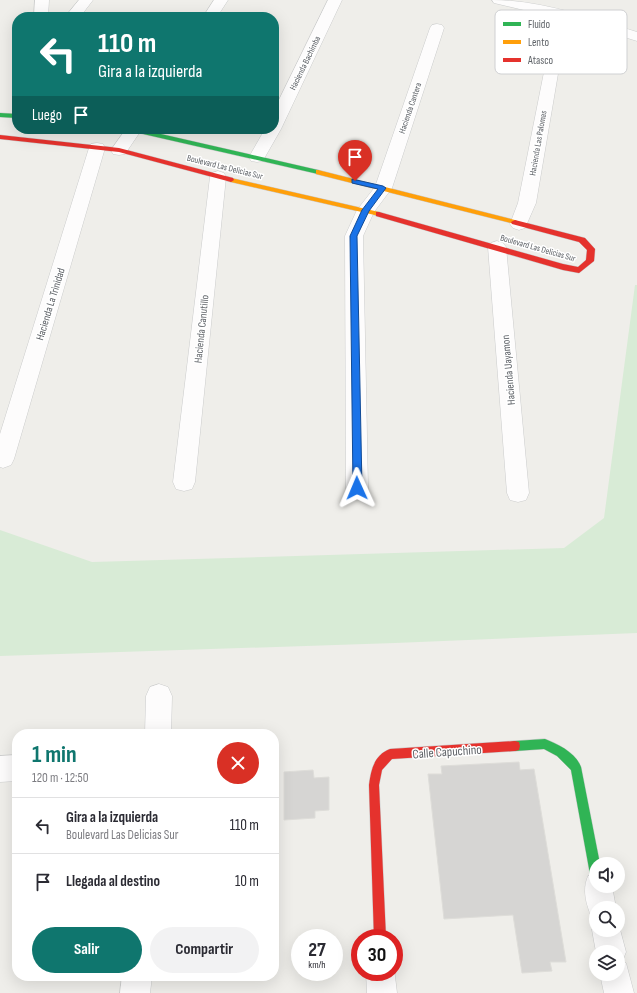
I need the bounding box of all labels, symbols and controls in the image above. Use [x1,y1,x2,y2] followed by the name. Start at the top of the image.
[495,10,627,74] legend
[528,18,550,31] text: Fluido
[98,27,156,60] text: 110 m
[32,28,84,80] icon: left
[288,34,323,92] street label: Hacienda Bachimba
[528,36,549,49] text: Lento
[527,54,554,67] text: Atasco
[98,61,202,82] text: Gira a la izquierda
[397,81,424,135] street label: Hacienda Cantera
[70,104,92,126] icon: arrive
[32,106,62,125] text: Luego
[527,110,550,177] street label: Hacienda Las Palomas
[338,140,372,181] pin
[344,146,366,168] icon: arrive
[186,153,264,182] street label: Boulevard Las Delicias Sur
[499,232,577,265] street label: Boulevard Las Delicias Sur
[33,266,68,342] street label: Hacienda La Trinidad
[191,294,212,364] street label: Hacienda Canutillo
[499,334,518,406] street label: Hacienda Uayamon
[336,467,378,509] position arrow
[32,740,77,769] text: 1 min
[217,742,259,784] button: close
[412,742,482,762] street label: Calle Capuchino
[32,770,89,786] text: 120 m · 12:50
[66,808,158,827] text: Gira a la izquierda
[32,815,54,837] icon: left
[230,816,259,835] text: 110 m
[66,827,178,843] text: Boulevard Las Delicias Sur
[589,857,625,981] map controls
[589,857,625,893] button: sound
[32,871,54,893] icon: arrive
[66,872,160,891] text: Llegada al destino
[235,872,259,891] text: 10 m
[589,901,625,937] button: search
[32,927,142,973] button: Salir
[150,927,259,973] button: Compartir
[351,929,403,981] speed limit sign: 30
[308,938,326,962] text: 27
[589,945,625,981] button: layers
[308,959,326,971] text: km/h

